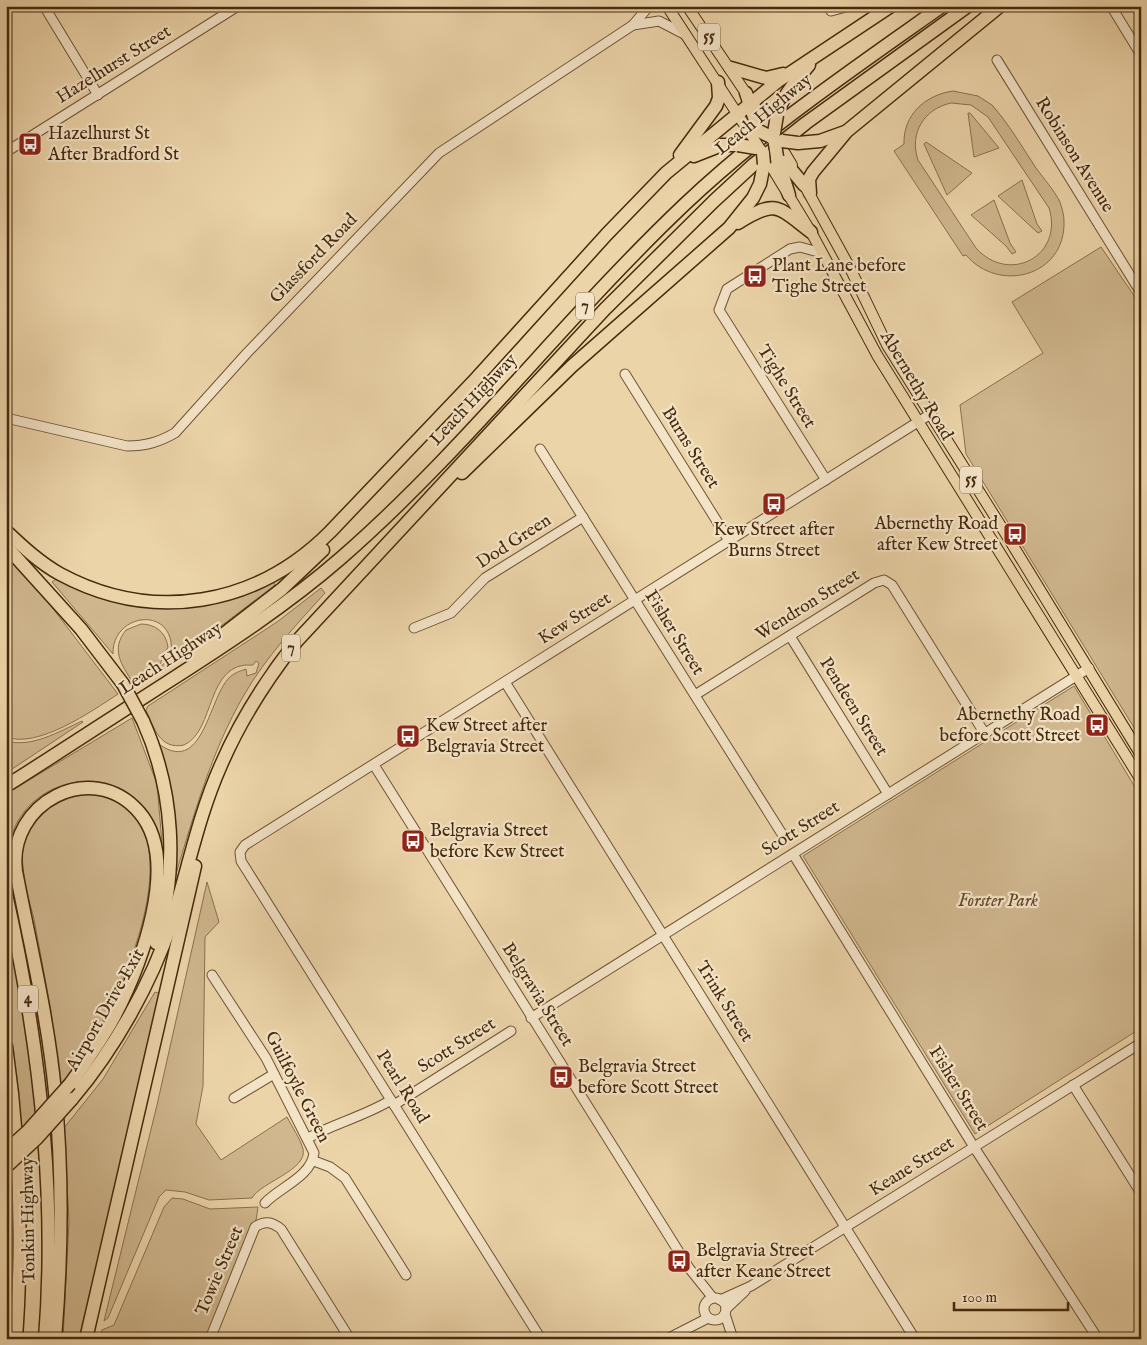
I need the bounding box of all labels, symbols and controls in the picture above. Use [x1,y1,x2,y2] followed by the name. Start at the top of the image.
[52,20,176,110] street label: Hazelhurst Street
[698,24,720,51] road number: 55
[711,69,817,161] street label: Leach Highway
[1029,93,1119,217] street label: Robinson Avenue
[47,123,179,167] place label: Hazelhurst St After Bradford St
[17,131,43,157] bus stop icon: Hazelhurst St After Bradford St
[265,209,363,309] street label: Glassford Road
[772,255,906,299] place label: Plant Lane before Tighe Street
[742,263,768,289] bus stop icon: Plant Lane before Tighe Street
[576,292,594,320] road number: 7
[874,326,958,445] street label: Abernethy Road
[751,341,821,433] street label: Tighe Street
[425,349,523,451] street label: Leach Highway
[656,403,724,493] street label: Burns Street
[960,466,982,494] road number: 55
[761,491,787,517] bus stop icon: Kew Street after Burns Street
[472,509,556,575] street label: Dod Green
[873,513,998,557] place label: Abernethy Road after Kew Street
[713,519,835,563] place label: Kew Street after Burns Street
[1002,521,1028,547] bus stop icon: Abernethy Road after Kew Street
[752,564,864,646] street label: Wendron Street
[639,586,709,680] street label: Fisher Street
[534,588,616,650] street label: Kew Street
[115,617,227,701] street label: Leach Highway
[282,634,300,661] road number: 7
[813,653,893,761] street label: Pendeen Street
[940,704,1080,748] place label: Abernethy Road before Scott Street
[1084,712,1110,738] bus stop icon: Abernethy Road before Scott Street
[426,715,547,759] place label: Kew Street after Belgravia Street
[395,723,421,749] bus stop icon: Kew Street after Belgravia Street
[758,796,844,862] street label: Scott Street
[430,820,565,864] place label: Belgravia Street before Kew Street
[400,828,426,854] bus stop icon: Belgravia Street before Kew Street
[958,890,1038,913] park label: Forster Park
[496,939,578,1051] street label: Belgravia Street
[61,945,150,1076] street label: Airport Drive Exit
[690,957,758,1047] street label: Trink Street
[18,986,38,1012] road number: 4
[414,1013,500,1079] street label: Scott Street
[259,1027,335,1147] street label: Guilfoyle Green
[923,1042,993,1136] street label: Fisher Street
[370,1046,434,1128] street label: Pearl Road
[578,1056,718,1100] place label: Belgravia Street before Scott Street
[548,1064,574,1090] bus stop icon: Belgravia Street before Scott Street
[865,1132,959,1202] street label: Keane Street
[16,1157,42,1283] street label: Tonkin Highway
[191,1223,249,1319] street label: Towie Street
[696,1240,831,1284] place label: Belgravia Street after Keane Street
[666,1248,692,1274] bus stop icon: Belgravia Street after Keane Street
[954,1280,1068,1312] scale bar
[962,1288,998,1307] text: 100 m

